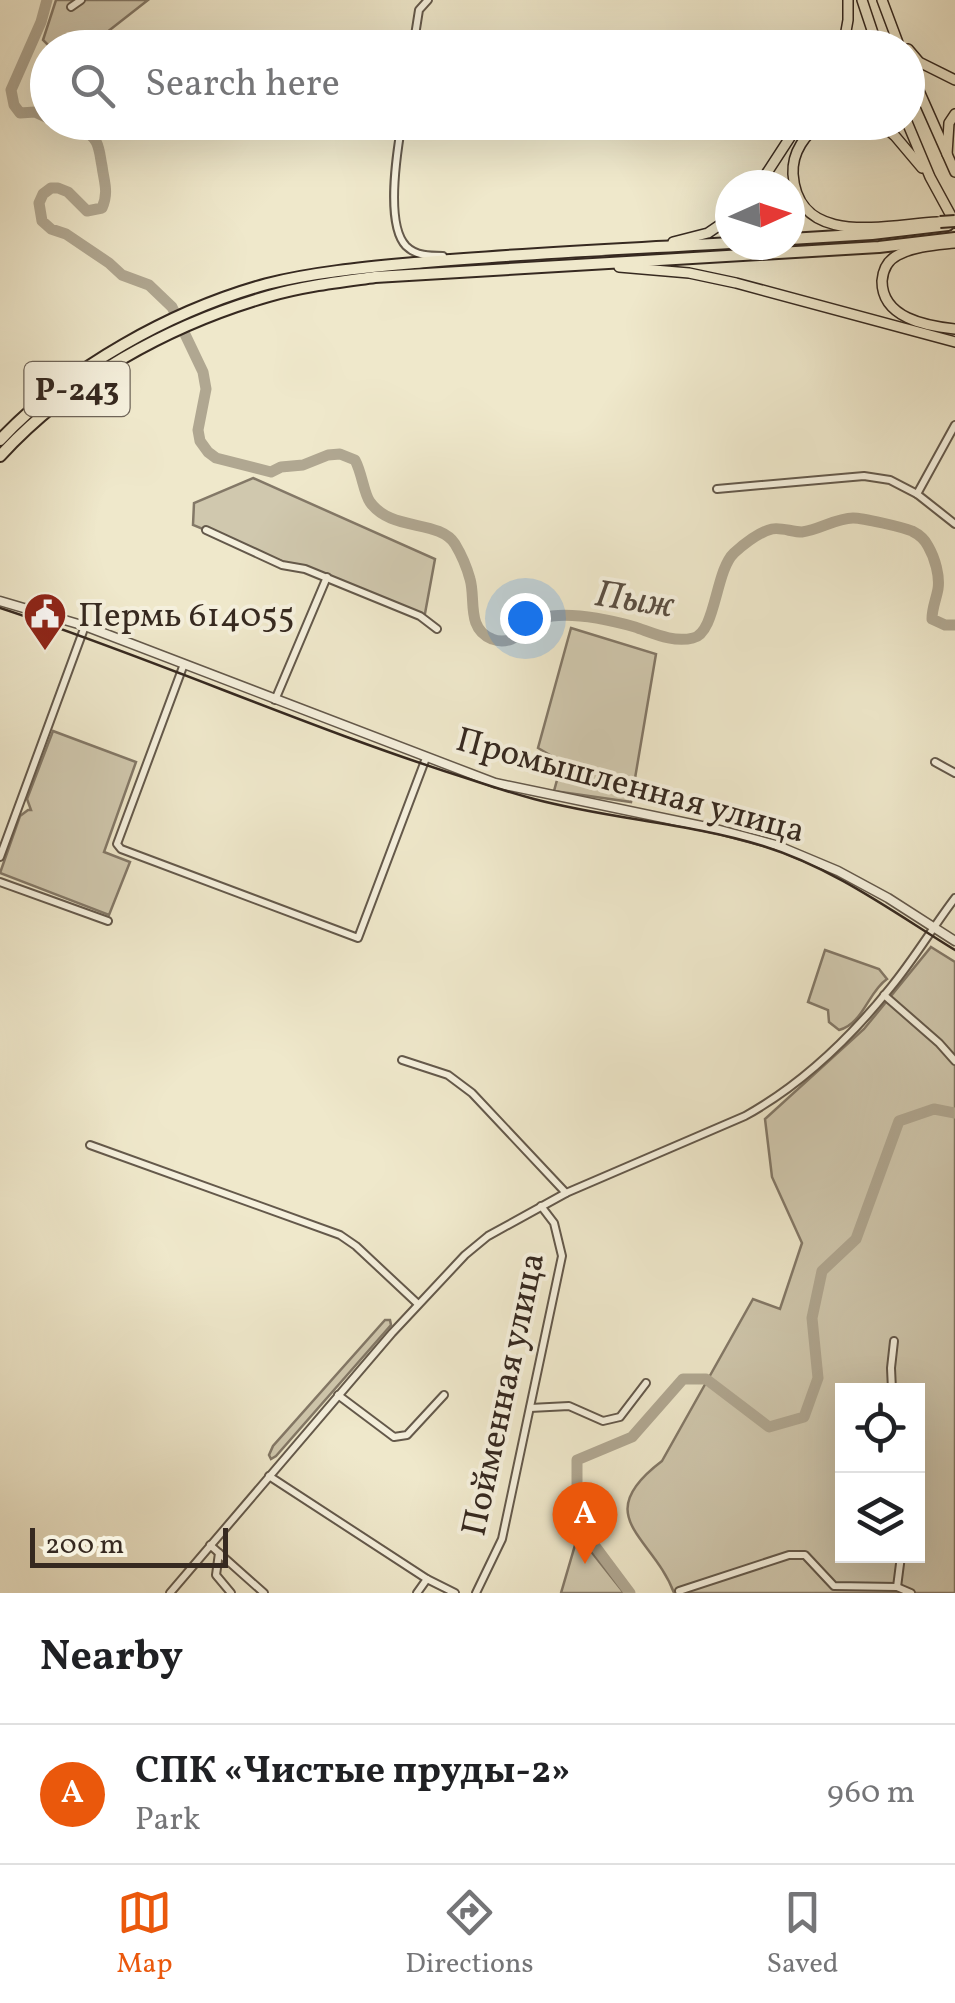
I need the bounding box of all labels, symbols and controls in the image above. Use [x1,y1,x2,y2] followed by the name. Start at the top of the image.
[30,30,925,140] search box
[65,58,120,113] icon: search
[145,59,340,112] text: Search here
[715,170,805,260] north arrow
[24,362,130,416] road number: Р-243
[591,569,678,634] water label: Пыж
[22,591,68,652] public building icon: Пермь 614055
[78,593,295,641] place label: Пермь 614055
[500,593,551,644] your location
[450,717,810,857] street label: Промышленная улица
[452,1249,558,1541] street label: Пойменная улица
[835,1383,925,1563] map controls
[835,1383,925,1473] button: locate
[835,1473,925,1563] button: layers
[552,1482,618,1564] pin: A
[30,1523,228,1568] scale bar
[45,1526,124,1565] text: 200 m
[40,1629,183,1688] text: Nearby
[135,1746,570,1799] text: СПК «Чистые пруды-2»
[61,1772,84,1816] text: A
[827,1772,915,1816] text: 960 m
[135,1799,200,1843] text: Park
[116,1885,172,1984] tab: Map
[405,1885,534,1984] tab: Directions
[766,1885,839,1984] tab: Saved

